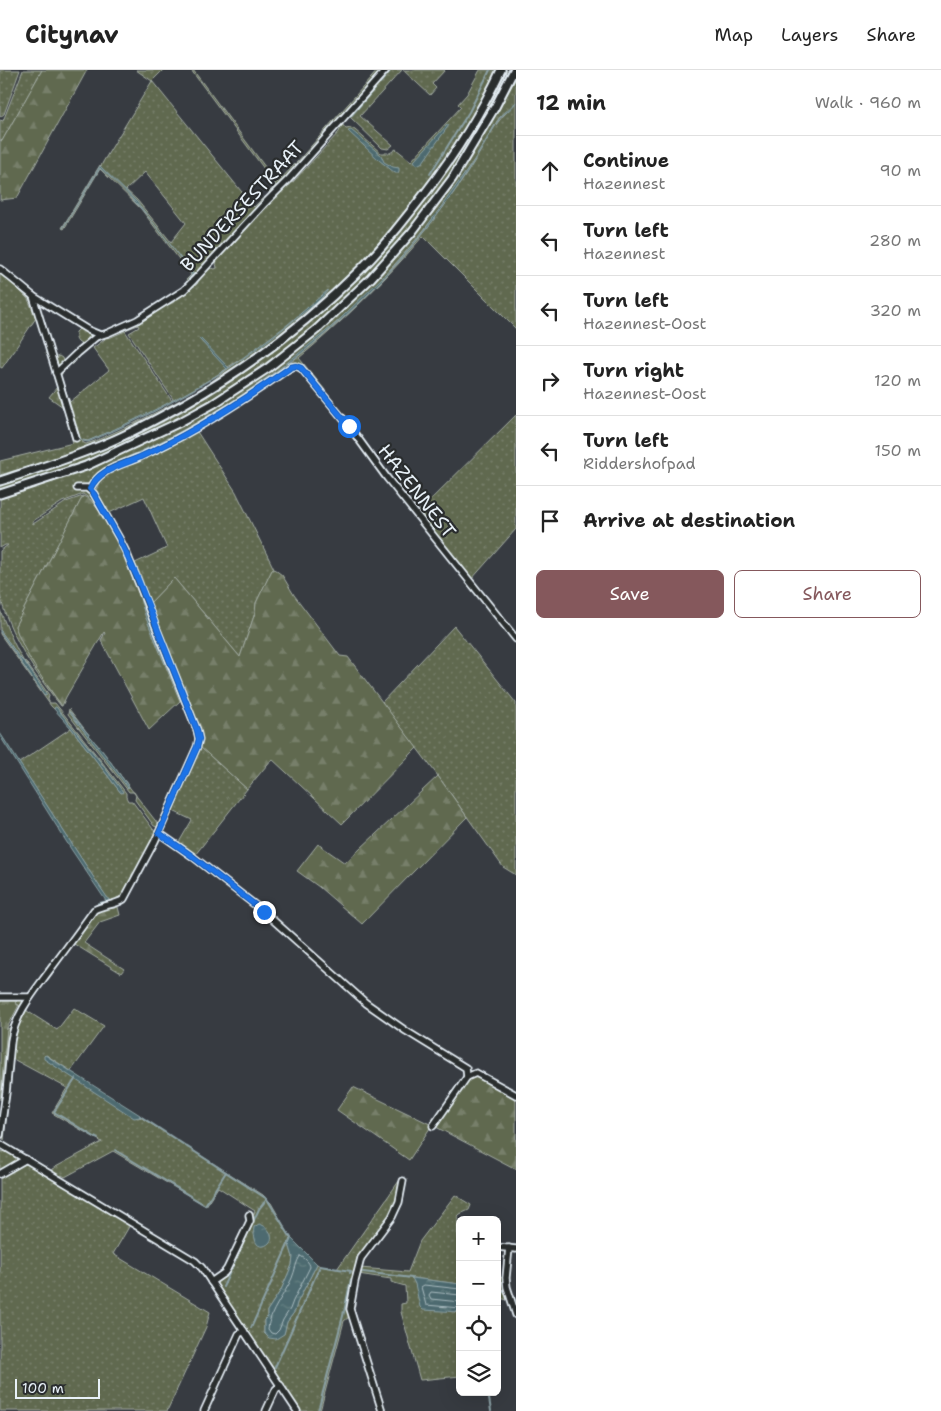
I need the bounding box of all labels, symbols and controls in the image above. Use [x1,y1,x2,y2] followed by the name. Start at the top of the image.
[25,19,119,51] text: Citynav
[715,23,753,47] text: Map
[781,23,838,47] text: Layers
[866,23,916,47] text: Share
[536,89,606,117] text: 12 min
[815,92,921,113] text: Walk · 960 m
[175,135,309,277] street label: BUNDERSESTRAAT
[583,148,669,173] text: Continue
[536,157,564,185] icon: ahead
[880,160,921,181] text: 90 m
[583,173,665,194] text: Hazennest
[583,218,669,243] text: Turn left
[536,227,564,255] icon: left
[869,230,921,251] text: 280 m
[583,243,665,264] text: Hazennest
[583,288,669,313] text: Turn left
[536,297,564,325] icon: left
[870,300,921,321] text: 320 m
[583,313,707,334] text: Hazennest-Oost
[583,358,684,383] text: Turn right
[536,367,564,395] icon: right
[874,370,921,391] text: 120 m
[583,383,707,404] text: Hazennest-Oost
[338,415,361,438] route start
[583,428,669,453] text: Turn left
[536,437,564,465] icon: left
[372,439,462,543] street label: HAZENNEST
[874,440,921,461] text: 150 m
[583,453,696,474] text: Riddershofpad
[536,507,564,535] icon: arrive
[583,508,795,533] text: Arrive at destination
[536,570,724,618] button: Save
[734,570,921,618] button: Share
[253,901,276,924] route end
[456,1216,501,1396] map controls
[456,1216,501,1261] button: +
[456,1261,501,1306] button: −
[456,1306,501,1351] button: locate
[456,1351,501,1396] button: layers
[15,1376,100,1399] scale bar
[22,1379,64,1397] text: 100 m

